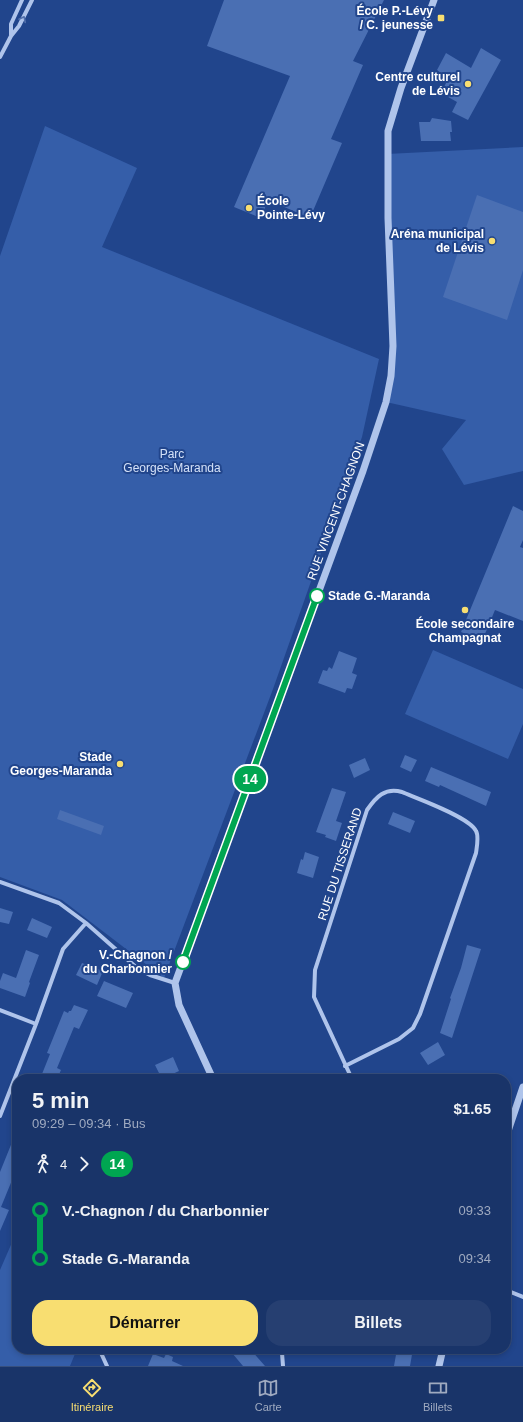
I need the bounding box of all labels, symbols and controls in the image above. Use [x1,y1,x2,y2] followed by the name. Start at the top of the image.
[357,3,433,32] place label: École P.-Lévy / C. jeunesse
[436,13,446,23] marker: École P.-Lévy / C. jeunesse
[18,15,25,23] one-way arrow
[375,70,460,98] place label: Centre culturel de Lévis
[463,79,473,89] marker: Centre culturel de Lévis
[257,193,325,222] place label: École Pointe-Lévy
[244,203,254,213] marker: École Pointe-Lévy
[391,227,484,255] place label: Aréna municipal de Lévis
[487,236,497,246] marker: Aréna municipal de Lévis
[304,440,368,582] street label: RUE VINCENT-CHAGNON
[123,447,221,475] park label: Parc Georges-Maranda
[309,588,325,604] marker: Stade G.-Maranda
[328,589,430,603] place label: Stade G.-Maranda
[460,605,470,615] marker: École secondaire Champagnat
[416,616,515,645] place label: École secondaire Champagnat
[10,750,112,778] place label: Stade Georges-Maranda
[115,759,125,769] marker: Stade Georges-Maranda
[232,766,268,792] line badge: 14
[242,771,258,787] text: 14
[315,806,365,922] street label: RUE DU TISSERAND
[83,948,173,976] place label: V.-Chagnon / du Charbonnier
[175,954,191,970] marker: V.-Chagnon / du Charbonnier
[32,1088,89,1113] text: 5 min
[453,1100,491,1117] text: $1.65
[32,1116,145,1131] text: 09:29 – 09:34 · Bus
[32,1153,54,1175] icon: walk
[73,1153,95,1175] icon: forward
[109,1156,125,1172] text: 14
[60,1157,67,1172] text: 4
[62,1202,269,1219] text: V.-Chagnon / du Charbonnier
[458,1203,491,1218] text: 09:33
[62,1250,190,1267] text: Stade G.-Maranda
[458,1251,491,1266] text: 09:34
[32,1300,258,1346] button: Démarrer
[266,1300,491,1346] button: Billets
[71,1377,113,1413] tab: Itinéraire
[255,1377,282,1413] tab: Carte
[423,1377,452,1413] tab: Billets

